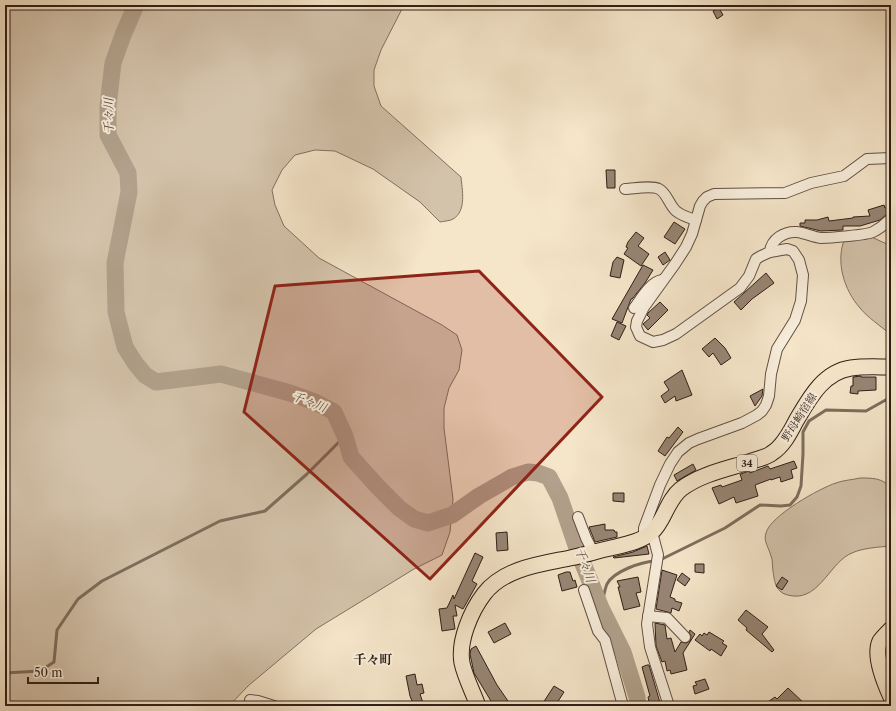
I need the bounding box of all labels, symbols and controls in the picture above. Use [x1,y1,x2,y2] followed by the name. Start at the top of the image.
[101,96,116,134] water label: 千々川
[290,388,331,416] water label: 千々川
[778,390,820,444] street label: 野母崎宿線
[737,455,757,471] road number: 34
[572,545,599,586] water label: 千々川
[353,651,393,667] district label: 千々町
[28,659,98,685] scale bar
[34,665,63,680] text: 50 m

